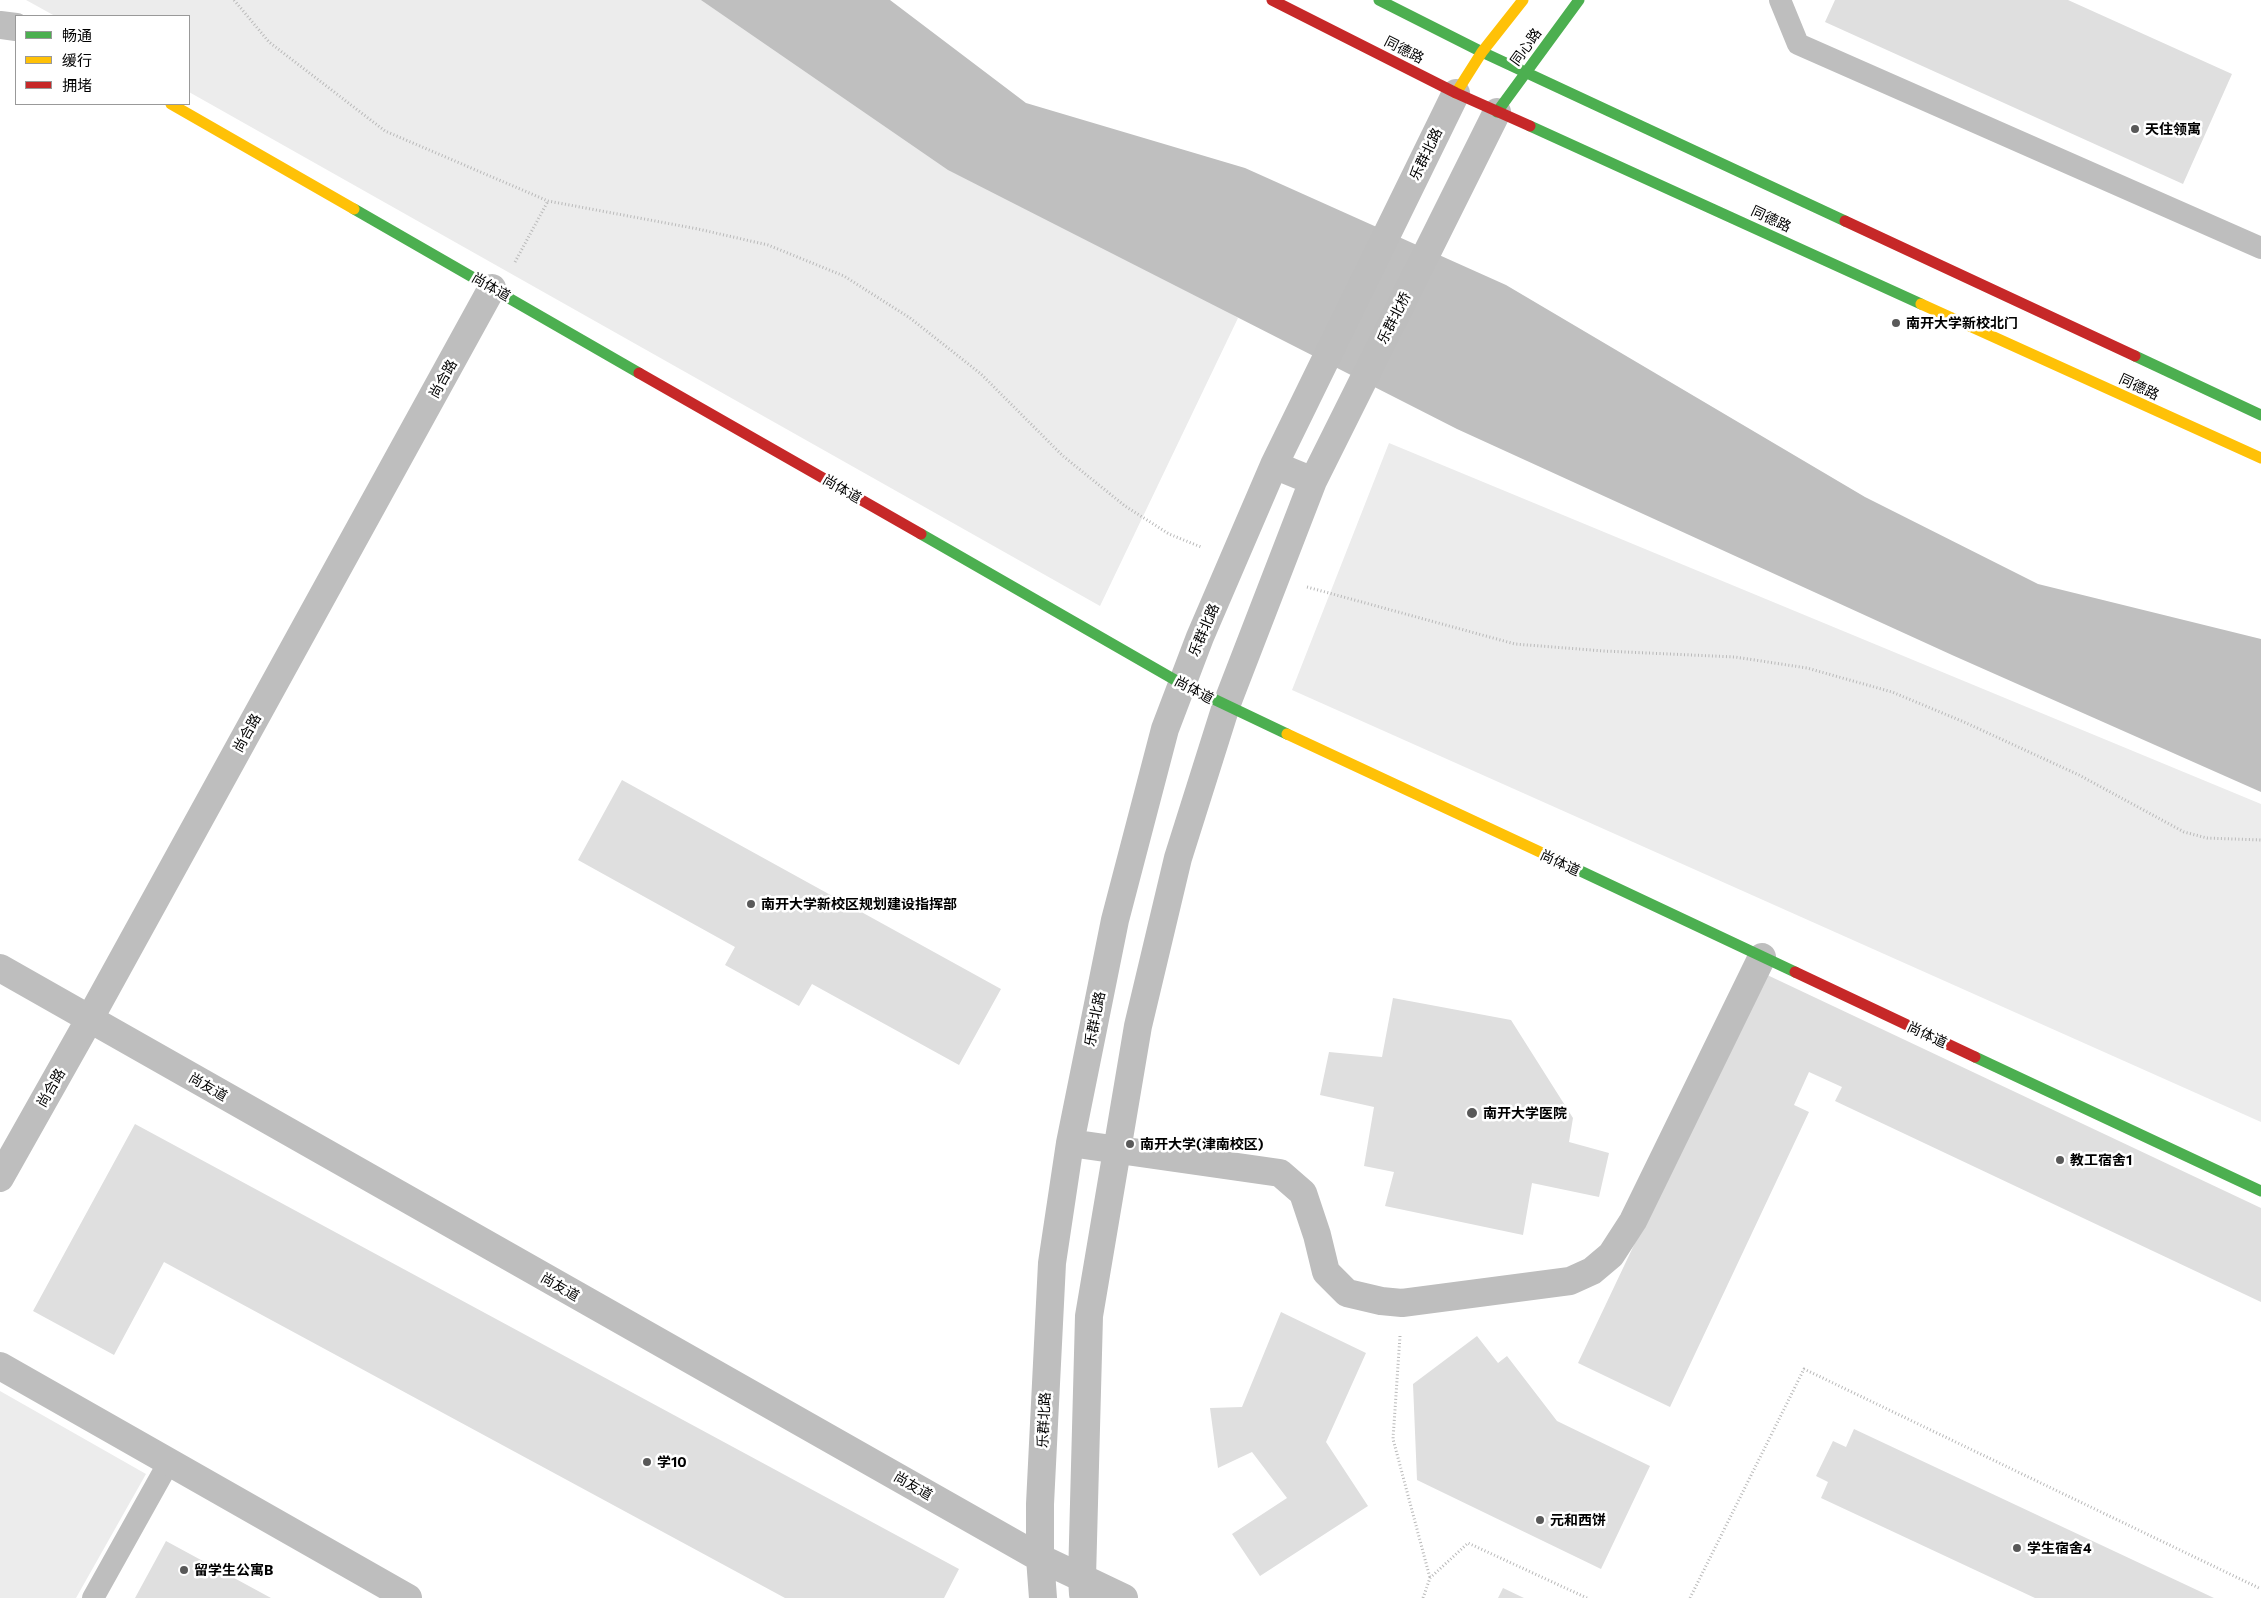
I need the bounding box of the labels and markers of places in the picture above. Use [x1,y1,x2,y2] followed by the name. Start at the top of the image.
[2145,121,2201,137] place label: 天住领寓
[2129,123,2141,135] marker: 天住领寓
[1906,315,2018,331] place label: 南开大学新校北门
[1890,317,1902,329] marker: 南开大学新校北门
[761,896,957,912] place label: 南开大学新校区规划建设指挥部
[745,898,757,910] marker: 南开大学新校区规划建设指挥部
[1483,1105,1567,1121] place label: 南开大学医院
[1465,1106,1479,1120] marker: 南开大学医院
[1140,1136,1264,1152] place label: 南开大学(津南校区)
[1124,1138,1136,1150] marker: 南开大学(津南校区)
[2070,1152,2132,1168] place label: 教工宿舍1
[2054,1154,2066,1166] marker: 教工宿舍1
[657,1454,687,1470] place label: 学10
[641,1456,653,1468] marker: 学10
[1550,1512,1606,1528] place label: 元和西饼
[1534,1514,1546,1526] marker: 元和西饼
[2027,1540,2092,1556] place label: 学生宿舍4
[2011,1542,2023,1554] marker: 学生宿舍4
[194,1562,273,1578] place label: 留学生公寓B
[178,1564,190,1576] marker: 留学生公寓B

